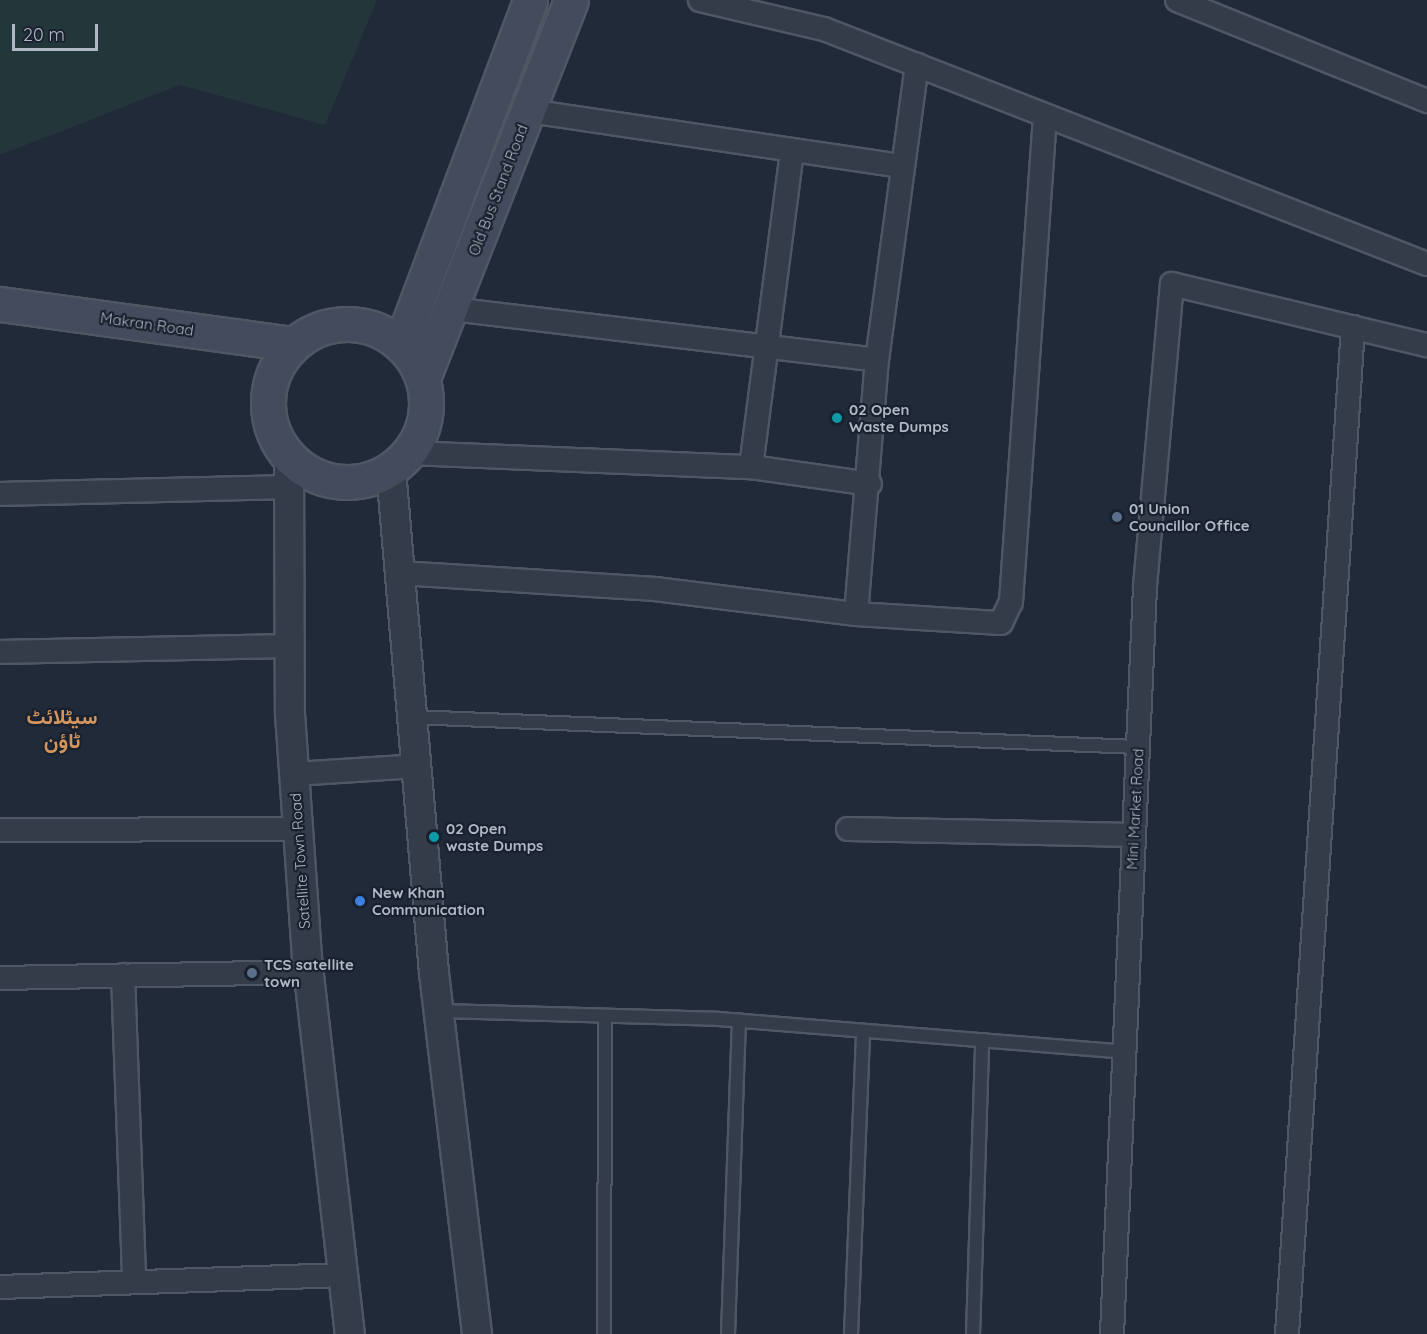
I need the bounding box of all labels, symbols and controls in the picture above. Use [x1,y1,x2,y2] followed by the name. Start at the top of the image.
[15,12,100,50] scale bar
[23,23,65,46] text: 20 m
[465,122,531,258] street label: Old Bus Stand Road
[99,309,195,339] street label: Makran Road
[849,400,949,435] place label: 02 Open Waste Dumps
[830,411,844,425] marker: 02 Open Waste Dumps
[1129,499,1250,534] place label: 01 Union Councillor Office
[1110,510,1124,524] marker: 01 Union Councillor Office
[27,703,97,753] district label: سیٹلائٹ ٹاؤن
[1123,748,1147,870] street label: Mini Market Road
[286,792,314,930] street label: Satellite Town Road
[446,819,543,854] place label: 02 Open waste Dumps
[427,830,441,844] marker: 02 Open waste Dumps
[372,883,485,918] place label: New Khan Communication
[353,894,367,908] marker: New Khan Communication
[264,955,354,990] place label: TCS satellite town
[245,966,259,980] marker: TCS satellite town

